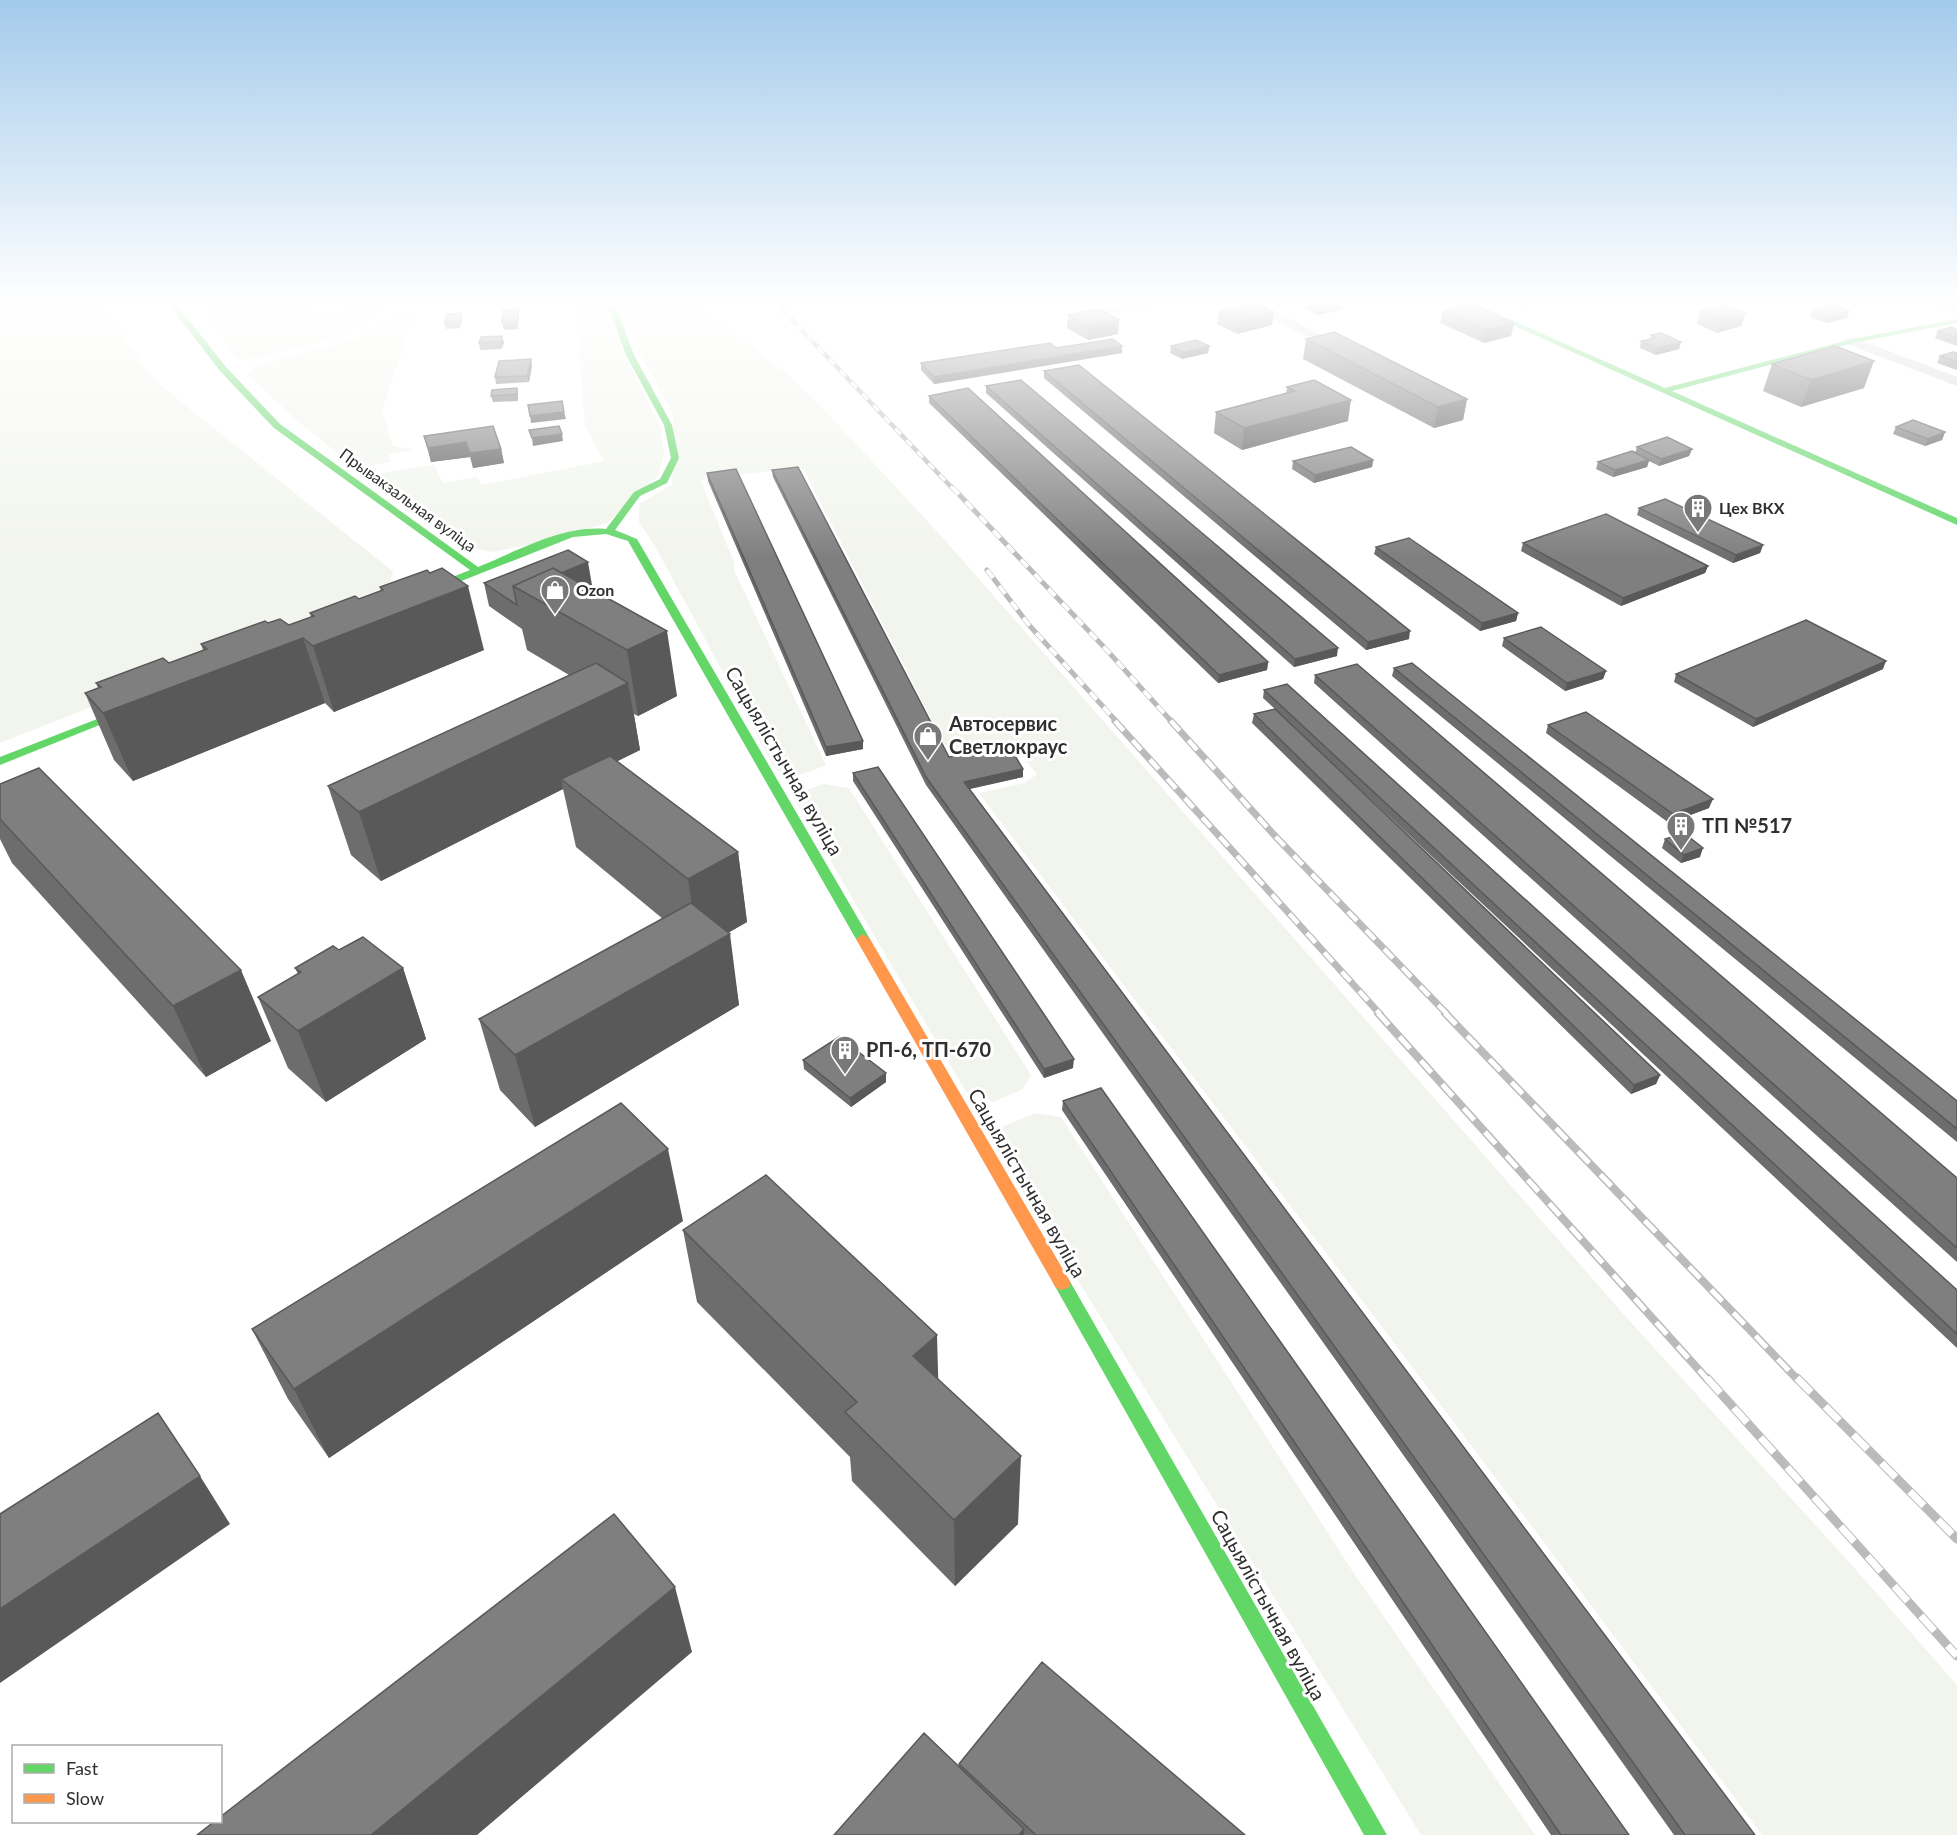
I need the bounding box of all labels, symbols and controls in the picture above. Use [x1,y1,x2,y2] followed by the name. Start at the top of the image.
[337,444,480,555] street label: Прывакзальная вуліца
[1682,492,1714,534] building icon: Цех ВКХ
[1719,498,1785,517] place label: Цех ВКХ
[539,574,571,616] shop icon: Ozon
[576,580,614,599] place label: Ozon
[721,662,849,859] street label: Сацыялістычная вуліца
[948,711,1068,758] place label: Автосервис Светлокраус
[912,720,944,762] shop icon: Автосервис Светлокраус
[1665,810,1697,852] building icon: ТП №517
[1702,813,1792,837] place label: ТП №517
[829,1034,861,1076] building icon: РП-6, ТП-670
[866,1037,991,1061] place label: РП-6, ТП-670
[964,1084,1092,1281] street label: Сацыялістычная вуліца
[1206,1505,1331,1704] street label: Сацыялістычная вуліца
[12,1745,222,1823] legend
[66,1757,99,1779] text: Fast
[66,1787,104,1809] text: Slow

